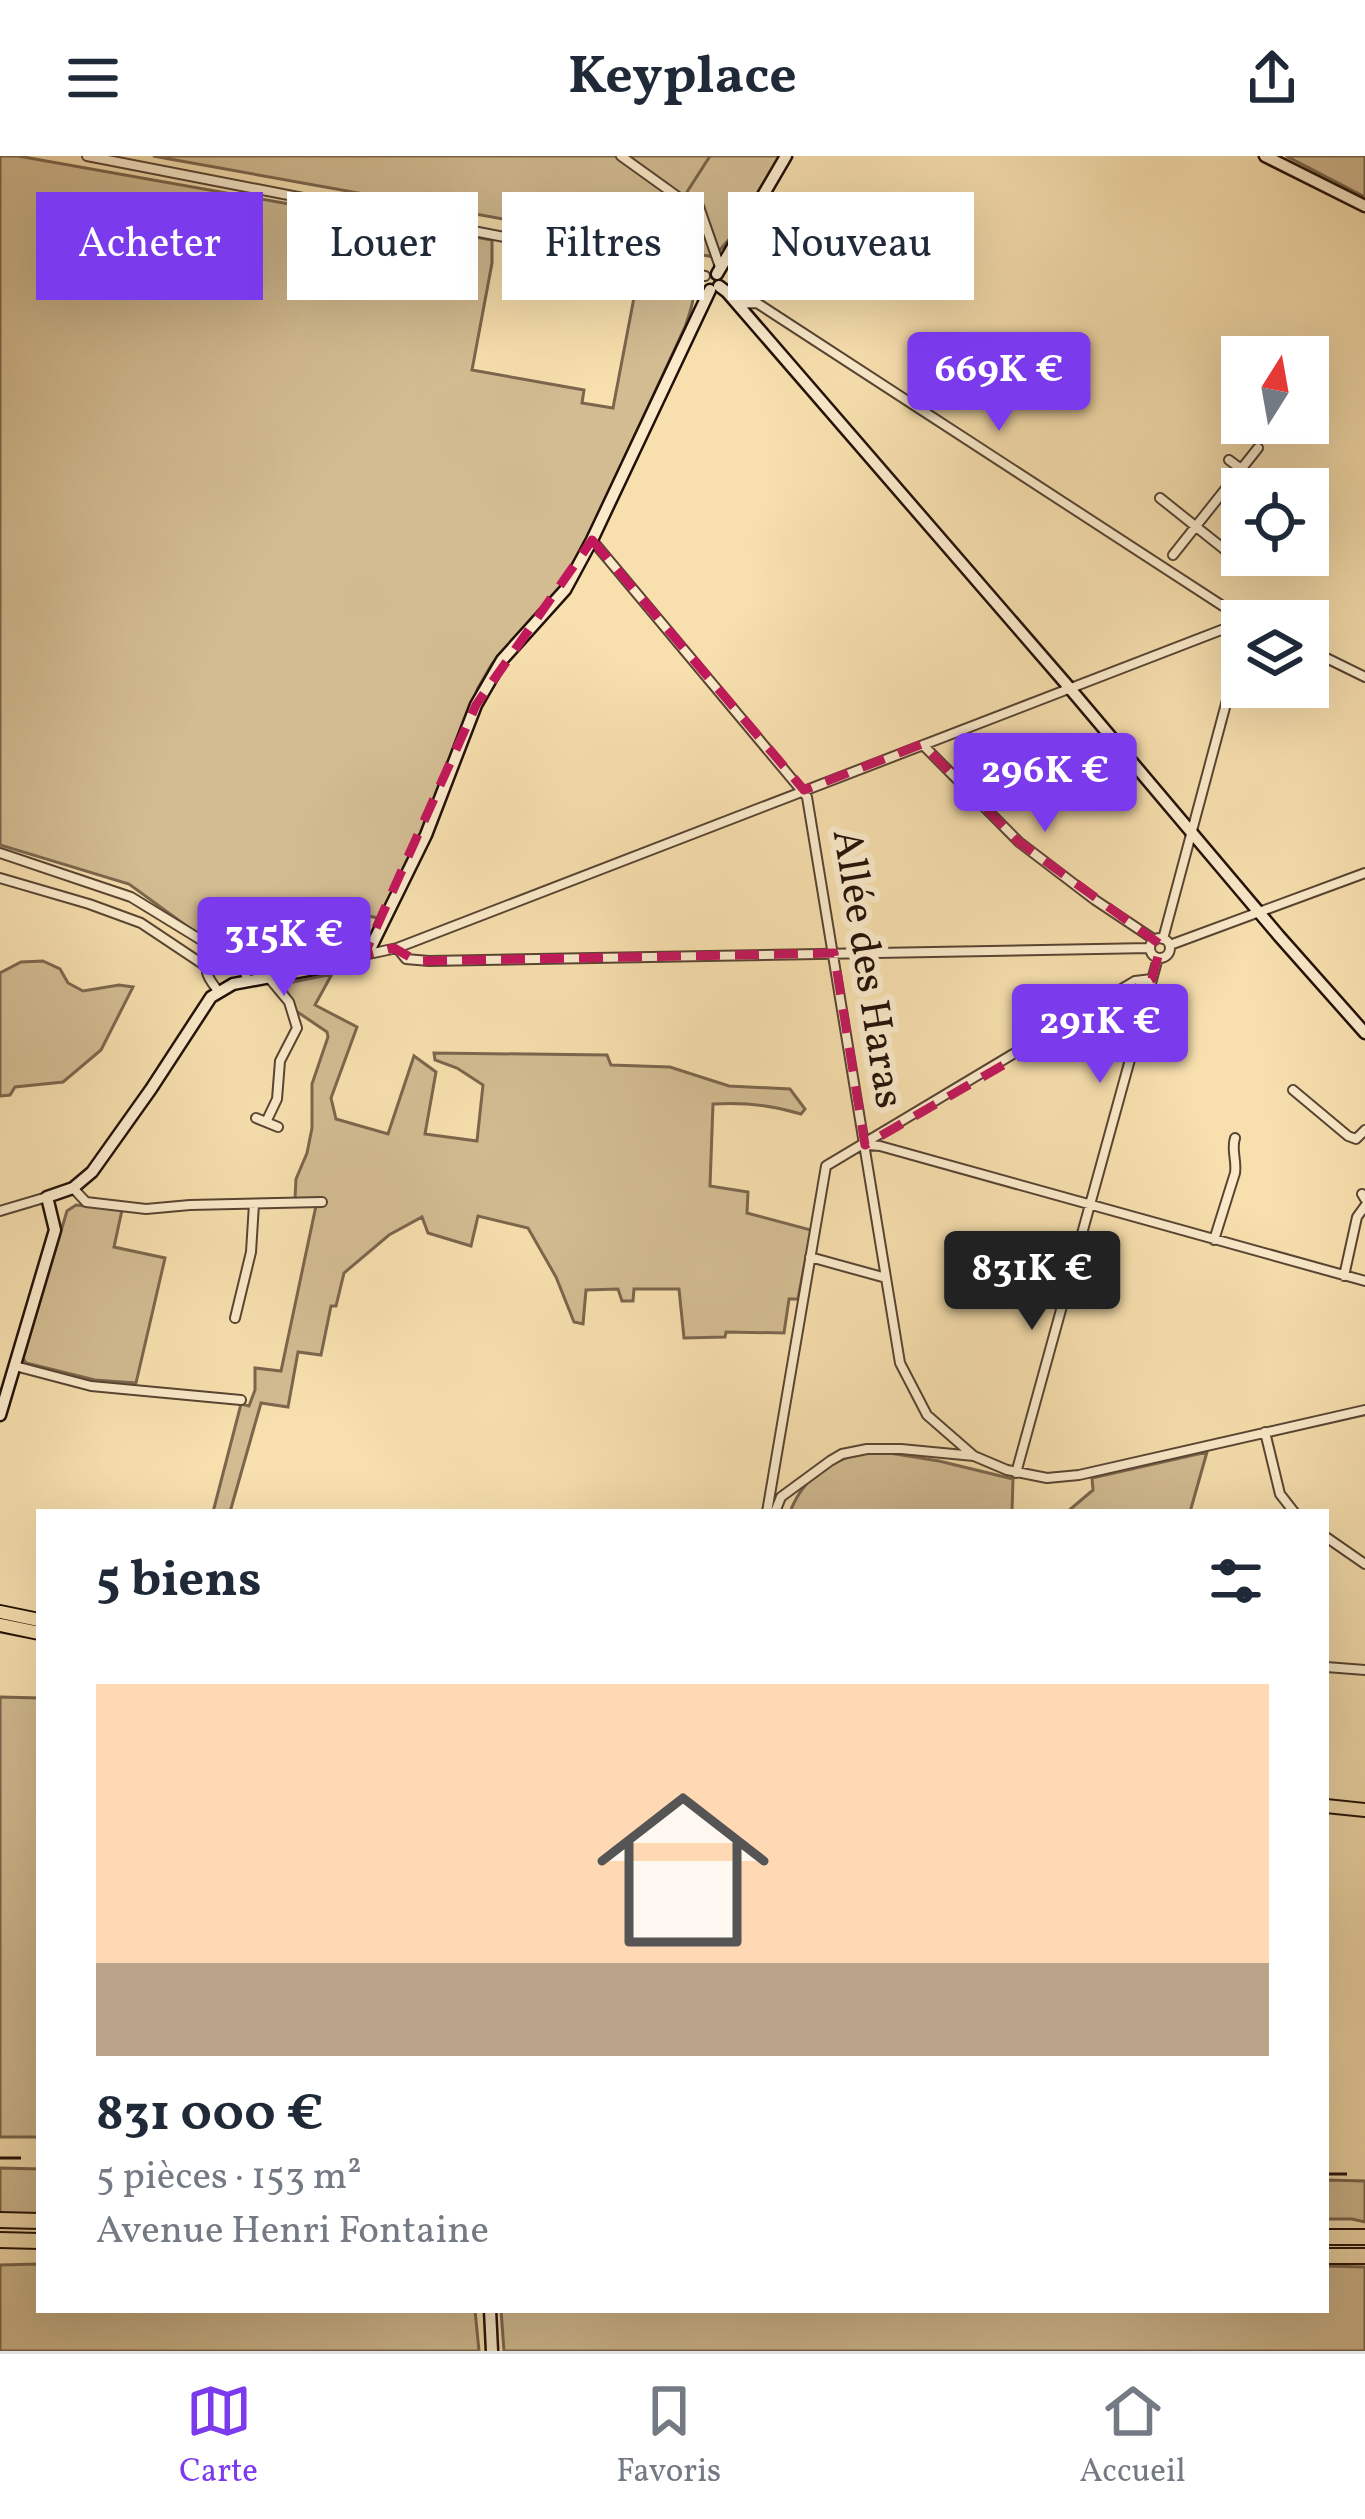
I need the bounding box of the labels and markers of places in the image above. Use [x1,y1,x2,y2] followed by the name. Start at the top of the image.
[901,332,1097,434] pin: 669K €
[947,733,1143,835] pin: 296K €
[186,897,382,999] pin: 315K €
[1002,984,1198,1086] pin: 291K €
[934,1231,1130,1333] pin: 831K €

